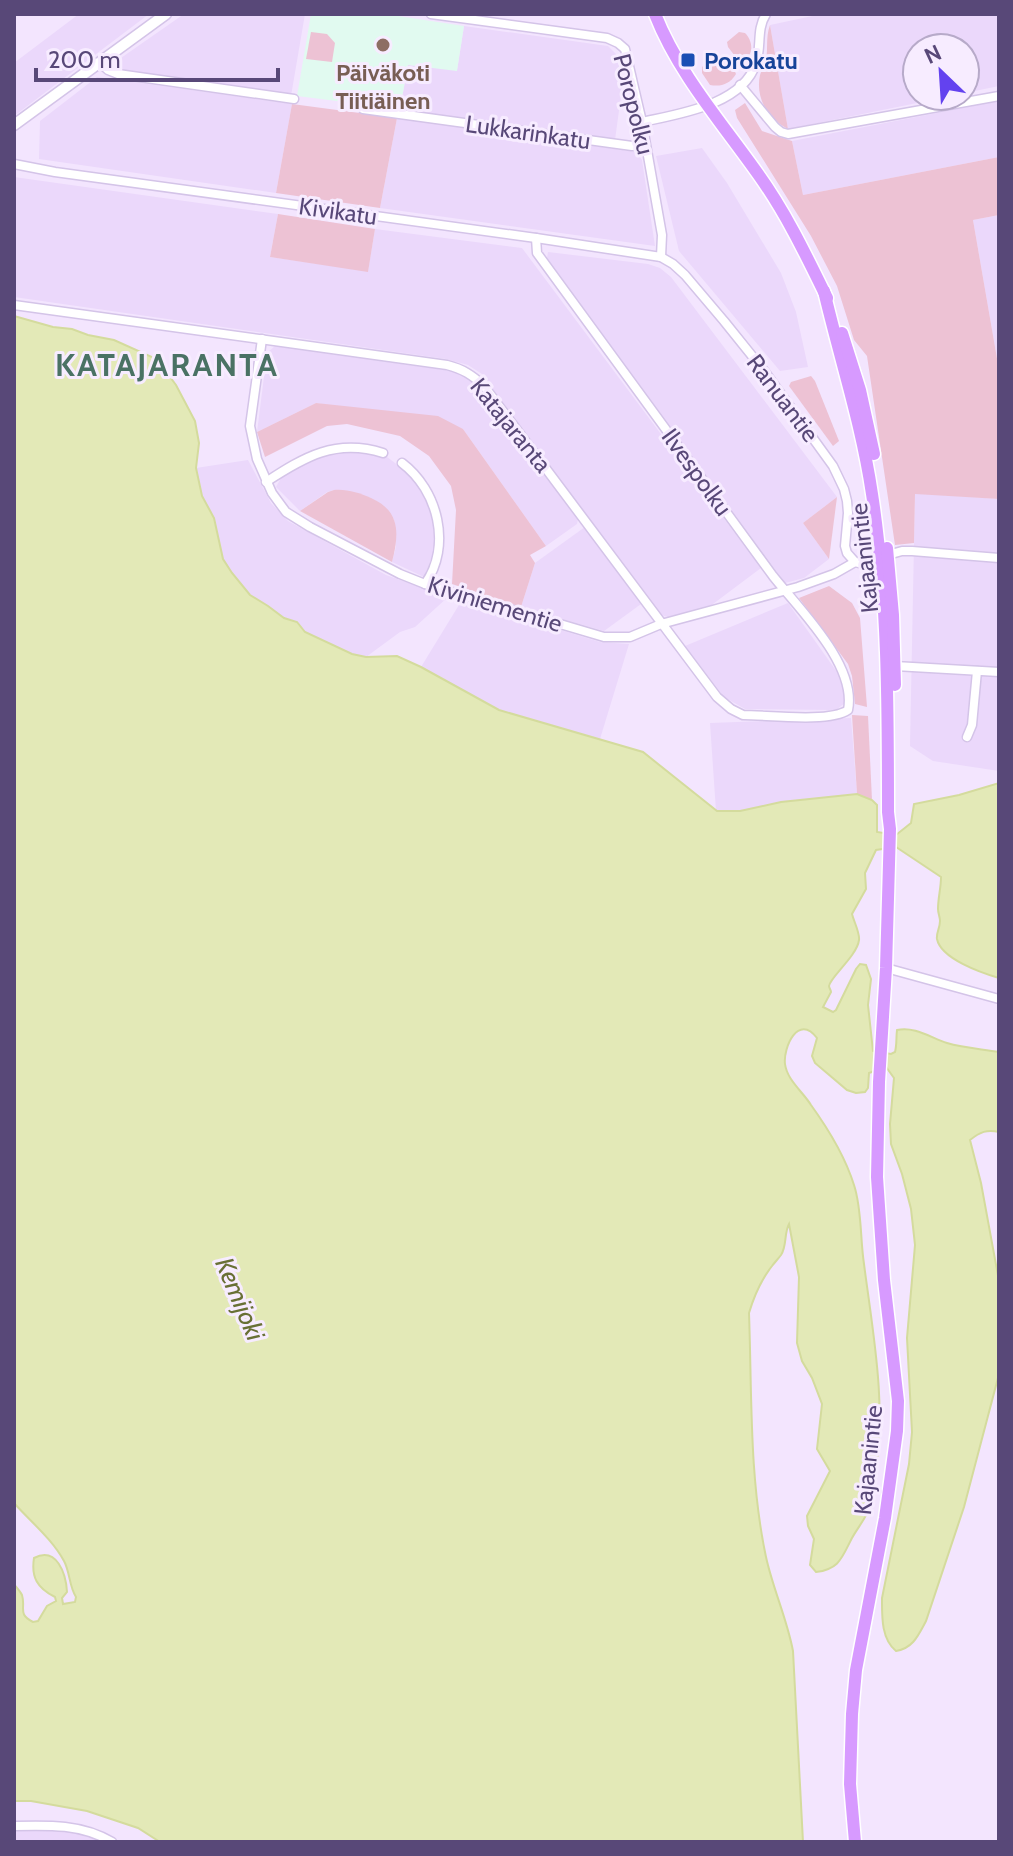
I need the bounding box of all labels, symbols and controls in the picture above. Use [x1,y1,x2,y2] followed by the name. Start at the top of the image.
[36,32,278,82] scale bar
[901,32,981,112] north arrow
[374,36,392,54] marker: Päiväkoti Tiitiäinen
[920,39,946,70] text: N
[48,45,121,74] text: 200 m
[704,46,798,75] place label: Porokatu
[608,51,660,157] street label: Poropolku
[679,51,697,69] marker: Porokatu
[335,58,431,115] place label: Päiväkoti Tiitiäinen
[464,109,592,155] street label: Lukkarinkatu
[297,191,379,231] street label: Kivikatu
[55,345,279,384] district label: KATAJARANTA
[741,349,825,447] street label: Ranuantie
[464,372,558,478] street label: Katajaranta
[656,423,738,521] street label: Ilvespolku
[844,502,884,614] street label: Kajaanintie
[424,570,566,638] street label: Kiviniementie
[208,1253,272,1346] water label: Kemijoki
[848,1404,888,1516] street label: Kajaanintie

